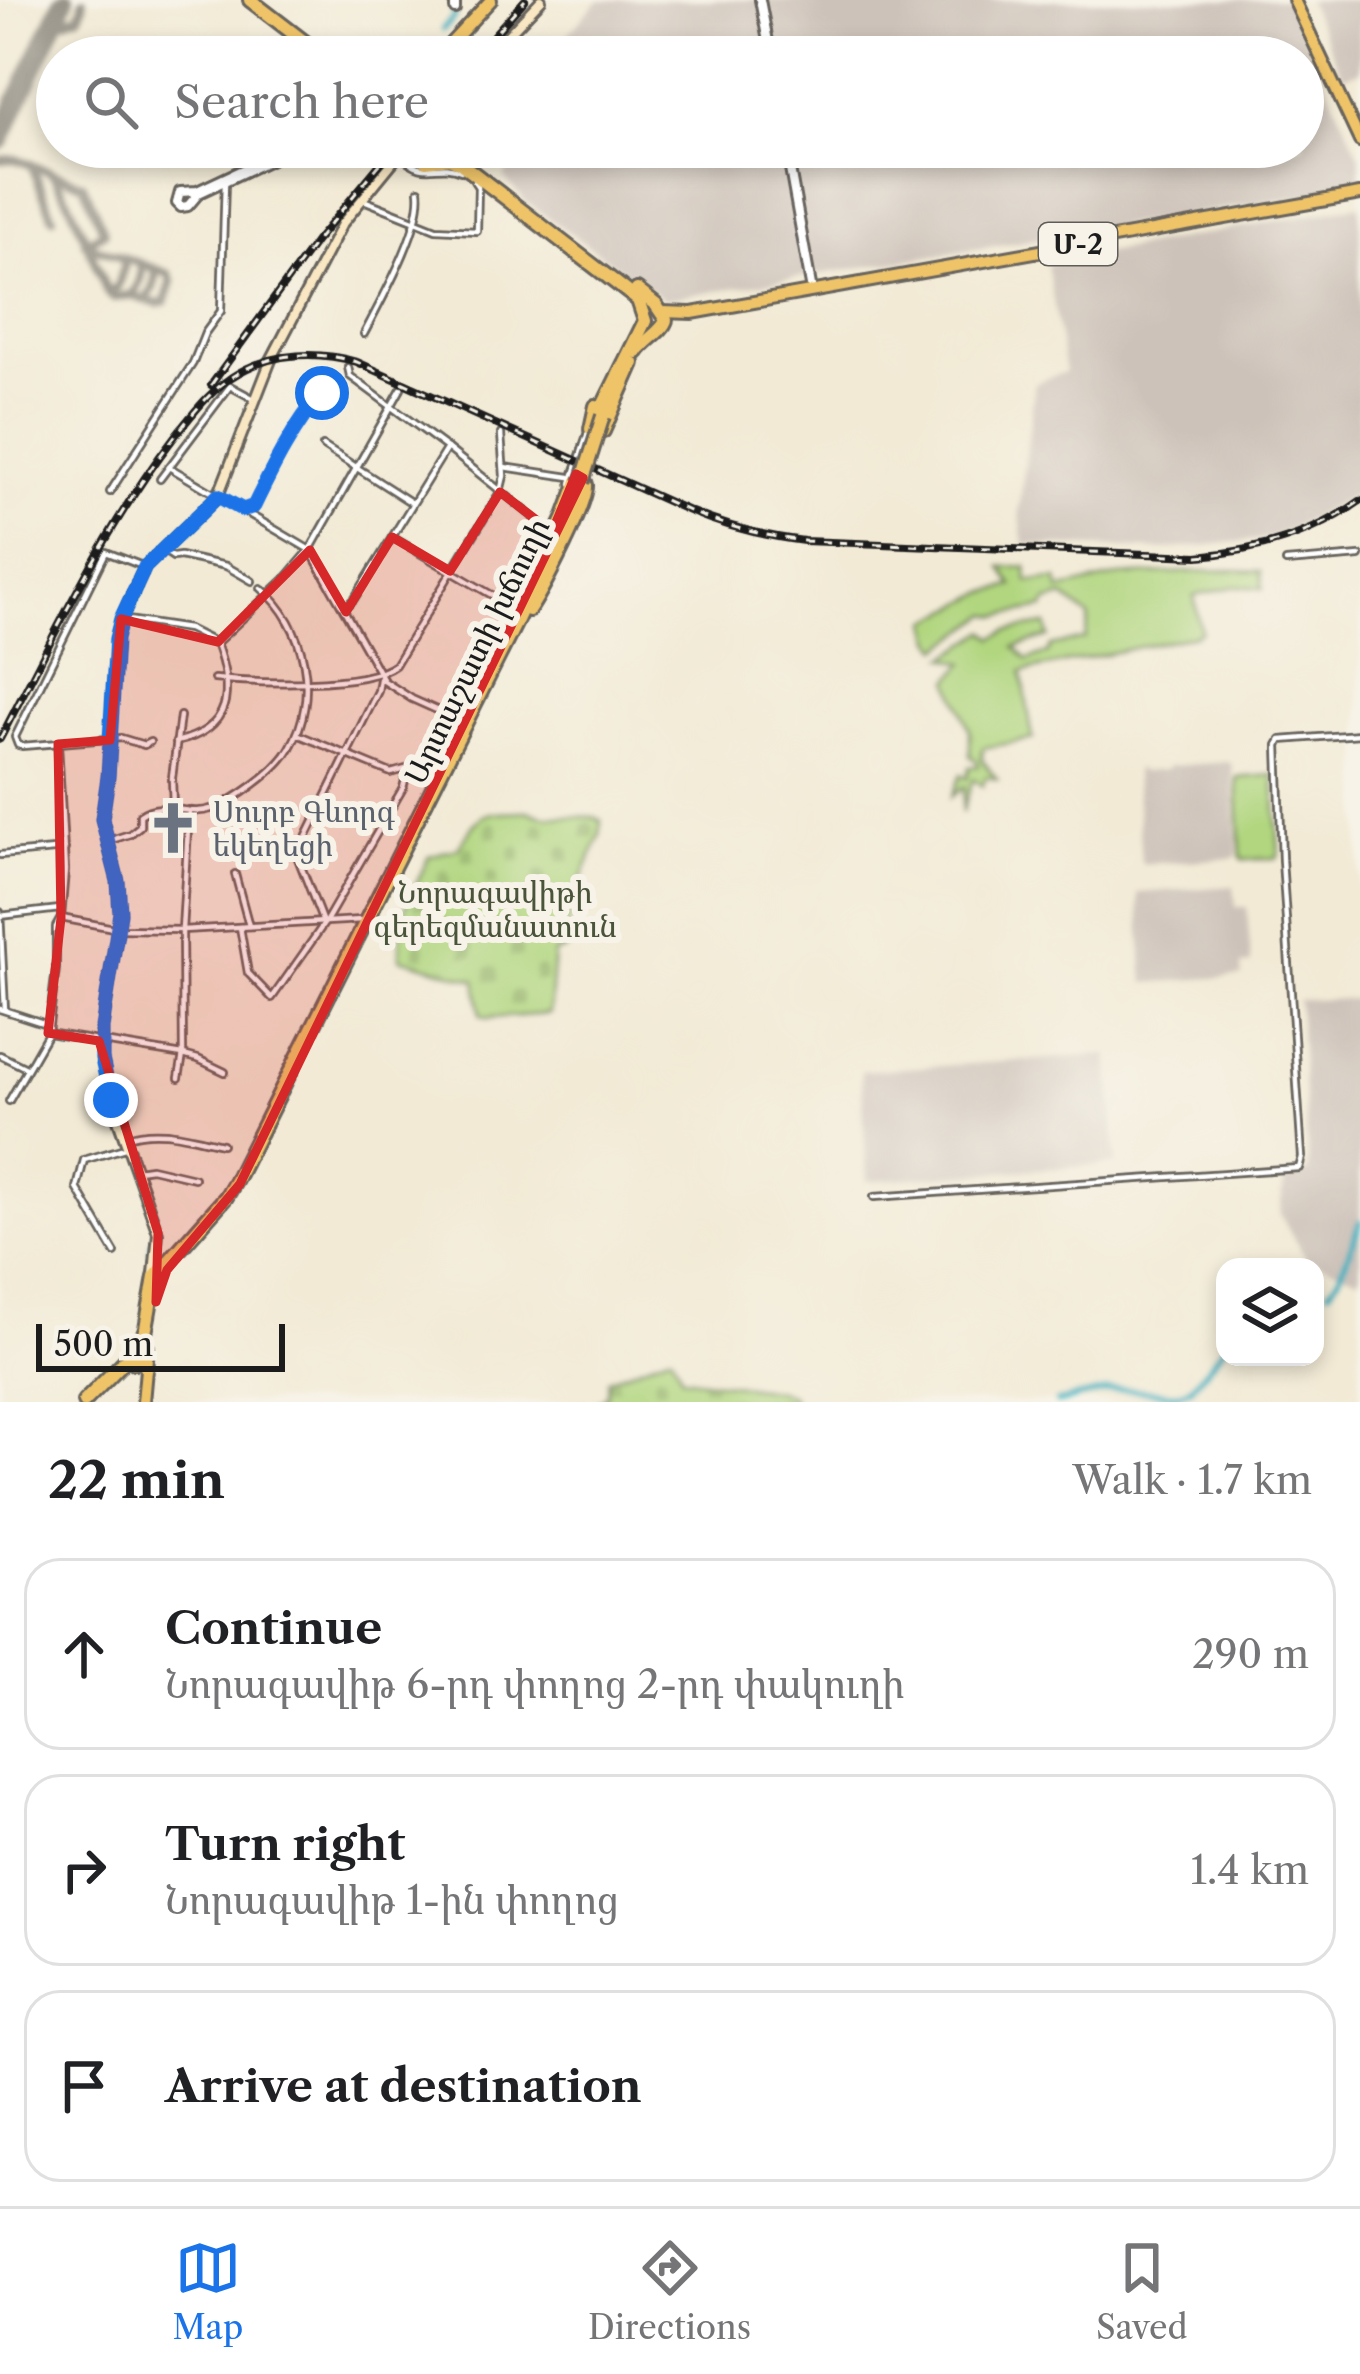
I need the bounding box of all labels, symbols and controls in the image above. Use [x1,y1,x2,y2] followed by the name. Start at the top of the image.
[36,36,1324,168] search box
[78,69,144,135] icon: search
[174,74,429,130] text: Search here
[1039,223,1117,265] road number: Մ-2
[295,366,349,420] route start
[397,512,557,790] street label: Արտաշատի խճուղի
[213,793,396,864] place label: Սուրբ Գևորգ եկեղեցի
[144,799,202,857] church icon: Սուրբ Գևորգ եկեղեցի
[373,874,617,945] park label: Նորագավիթի գերեզմանատուն
[84,1073,138,1127] route end
[1216,1258,1324,1366] map controls
[1216,1258,1324,1366] button: layers
[36,1318,285,1371] scale bar
[54,1324,153,1365] text: 500 m
[48,1449,225,1511] text: 22 min
[1073,1456,1312,1504] text: Walk · 1.7 km
[165,1600,382,1656] text: Continue
[51,1621,117,1687] icon: ahead
[1192,1630,1309,1678] text: 290 m
[165,1660,904,1708] text: Նորագավիթ 6-րդ փողոց 2-րդ փակուղի
[165,1816,405,1872] text: Turn right
[51,1837,117,1903] icon: right
[1191,1846,1309,1894] text: 1.4 km
[165,1876,619,1924] text: Նորագավիթ 1-ին փողոց
[51,2053,117,2119] icon: arrive
[165,2058,642,2114] text: Arrive at destination
[172,2235,243,2348] tab: Map
[588,2235,751,2348] tab: Directions
[1096,2235,1188,2348] tab: Saved

